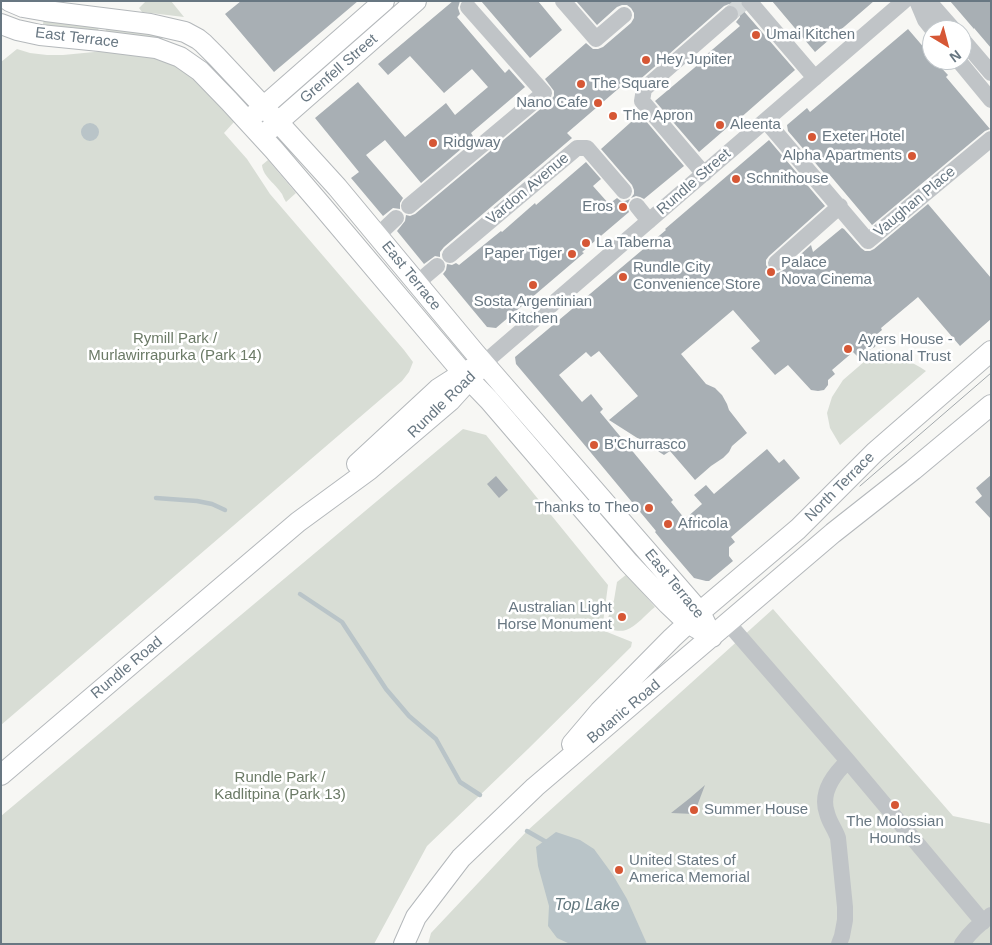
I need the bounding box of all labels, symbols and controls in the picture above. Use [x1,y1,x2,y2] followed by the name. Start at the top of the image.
[922,20,972,70] north arrow
[34,24,120,52] street label: East Terrace
[766,26,855,44] place label: Umai Kitchen
[750,29,762,41] marker: Umai Kitchen
[297,30,381,108] street label: Grenfell Street
[947,47,964,66] text: N
[656,51,732,69] place label: Hey Jupiter
[640,54,652,66] marker: Hey Jupiter
[591,75,669,93] place label: The Square
[575,78,587,90] marker: The Square
[516,94,588,112] place label: Nano Cafe
[592,97,604,109] marker: Nano Cafe
[623,107,693,125] place label: The Apron
[607,110,619,122] marker: The Apron
[730,116,781,134] place label: Aleenta
[714,119,726,131] marker: Aleenta
[822,128,905,146] place label: Exeter Hotel
[806,131,818,143] marker: Exeter Hotel
[443,134,501,152] place label: Ridgway
[427,137,439,149] marker: Ridgway
[653,145,735,219] street label: Rundle Street
[783,147,902,165] place label: Alpha Apartments
[483,149,573,229] street label: Vardon Avenue
[906,150,918,162] marker: Alpha Apartments
[871,163,959,241] street label: Vaughan Place
[746,170,829,188] place label: Schnithouse
[730,173,742,185] marker: Schnithouse
[582,198,613,216] place label: Eros
[617,201,629,213] marker: Eros
[596,234,671,252] place label: La Taberna
[580,237,592,249] marker: La Taberna
[378,238,444,314] street label: East Terrace
[484,245,562,263] place label: Paper Tiger
[566,248,578,260] marker: Paper Tiger
[781,254,872,289] place label: Palace Nova Cinema
[633,259,761,294] place label: Rundle City Convenience Store
[765,266,777,278] marker: Palace Nova Cinema
[617,271,629,283] marker: Rundle City Convenience Store
[527,279,539,291] marker: Sosta Argentinian Kitchen
[474,293,592,328] place label: Sosta Argentinian Kitchen
[88,330,262,365] park label: Rymill Park / Murlawirrapurka (Park 14)
[858,331,953,366] place label: Ayers House - National Trust
[842,343,854,355] marker: Ayers House - National Trust
[404,368,480,442] street label: Rundle Road
[604,436,686,454] place label: B'Churrasco
[588,439,600,451] marker: B'Churrasco
[802,449,878,525] street label: North Terrace
[535,499,639,517] place label: Thanks to Theo
[643,502,655,514] marker: Thanks to Theo
[678,515,728,533] place label: Africola
[662,518,674,530] marker: Africola
[641,546,707,622] street label: East Terrace
[497,599,612,634] place label: Australian Light Horse Monument
[616,611,628,623] marker: Australian Light Horse Monument
[88,633,166,703] street label: Rundle Road
[584,676,664,748] street label: Botanic Road
[214,769,346,804] park label: Rundle Park / Kadlitpina (Park 13)
[889,799,901,811] marker: The Molossian Hounds
[704,801,808,819] place label: Summer House
[688,804,700,816] marker: Summer House
[846,813,944,848] place label: The Molossian Hounds
[629,852,750,887] place label: United States of America Memorial
[613,864,625,876] marker: United States of America Memorial
[554,896,620,916] water label: Top Lake

